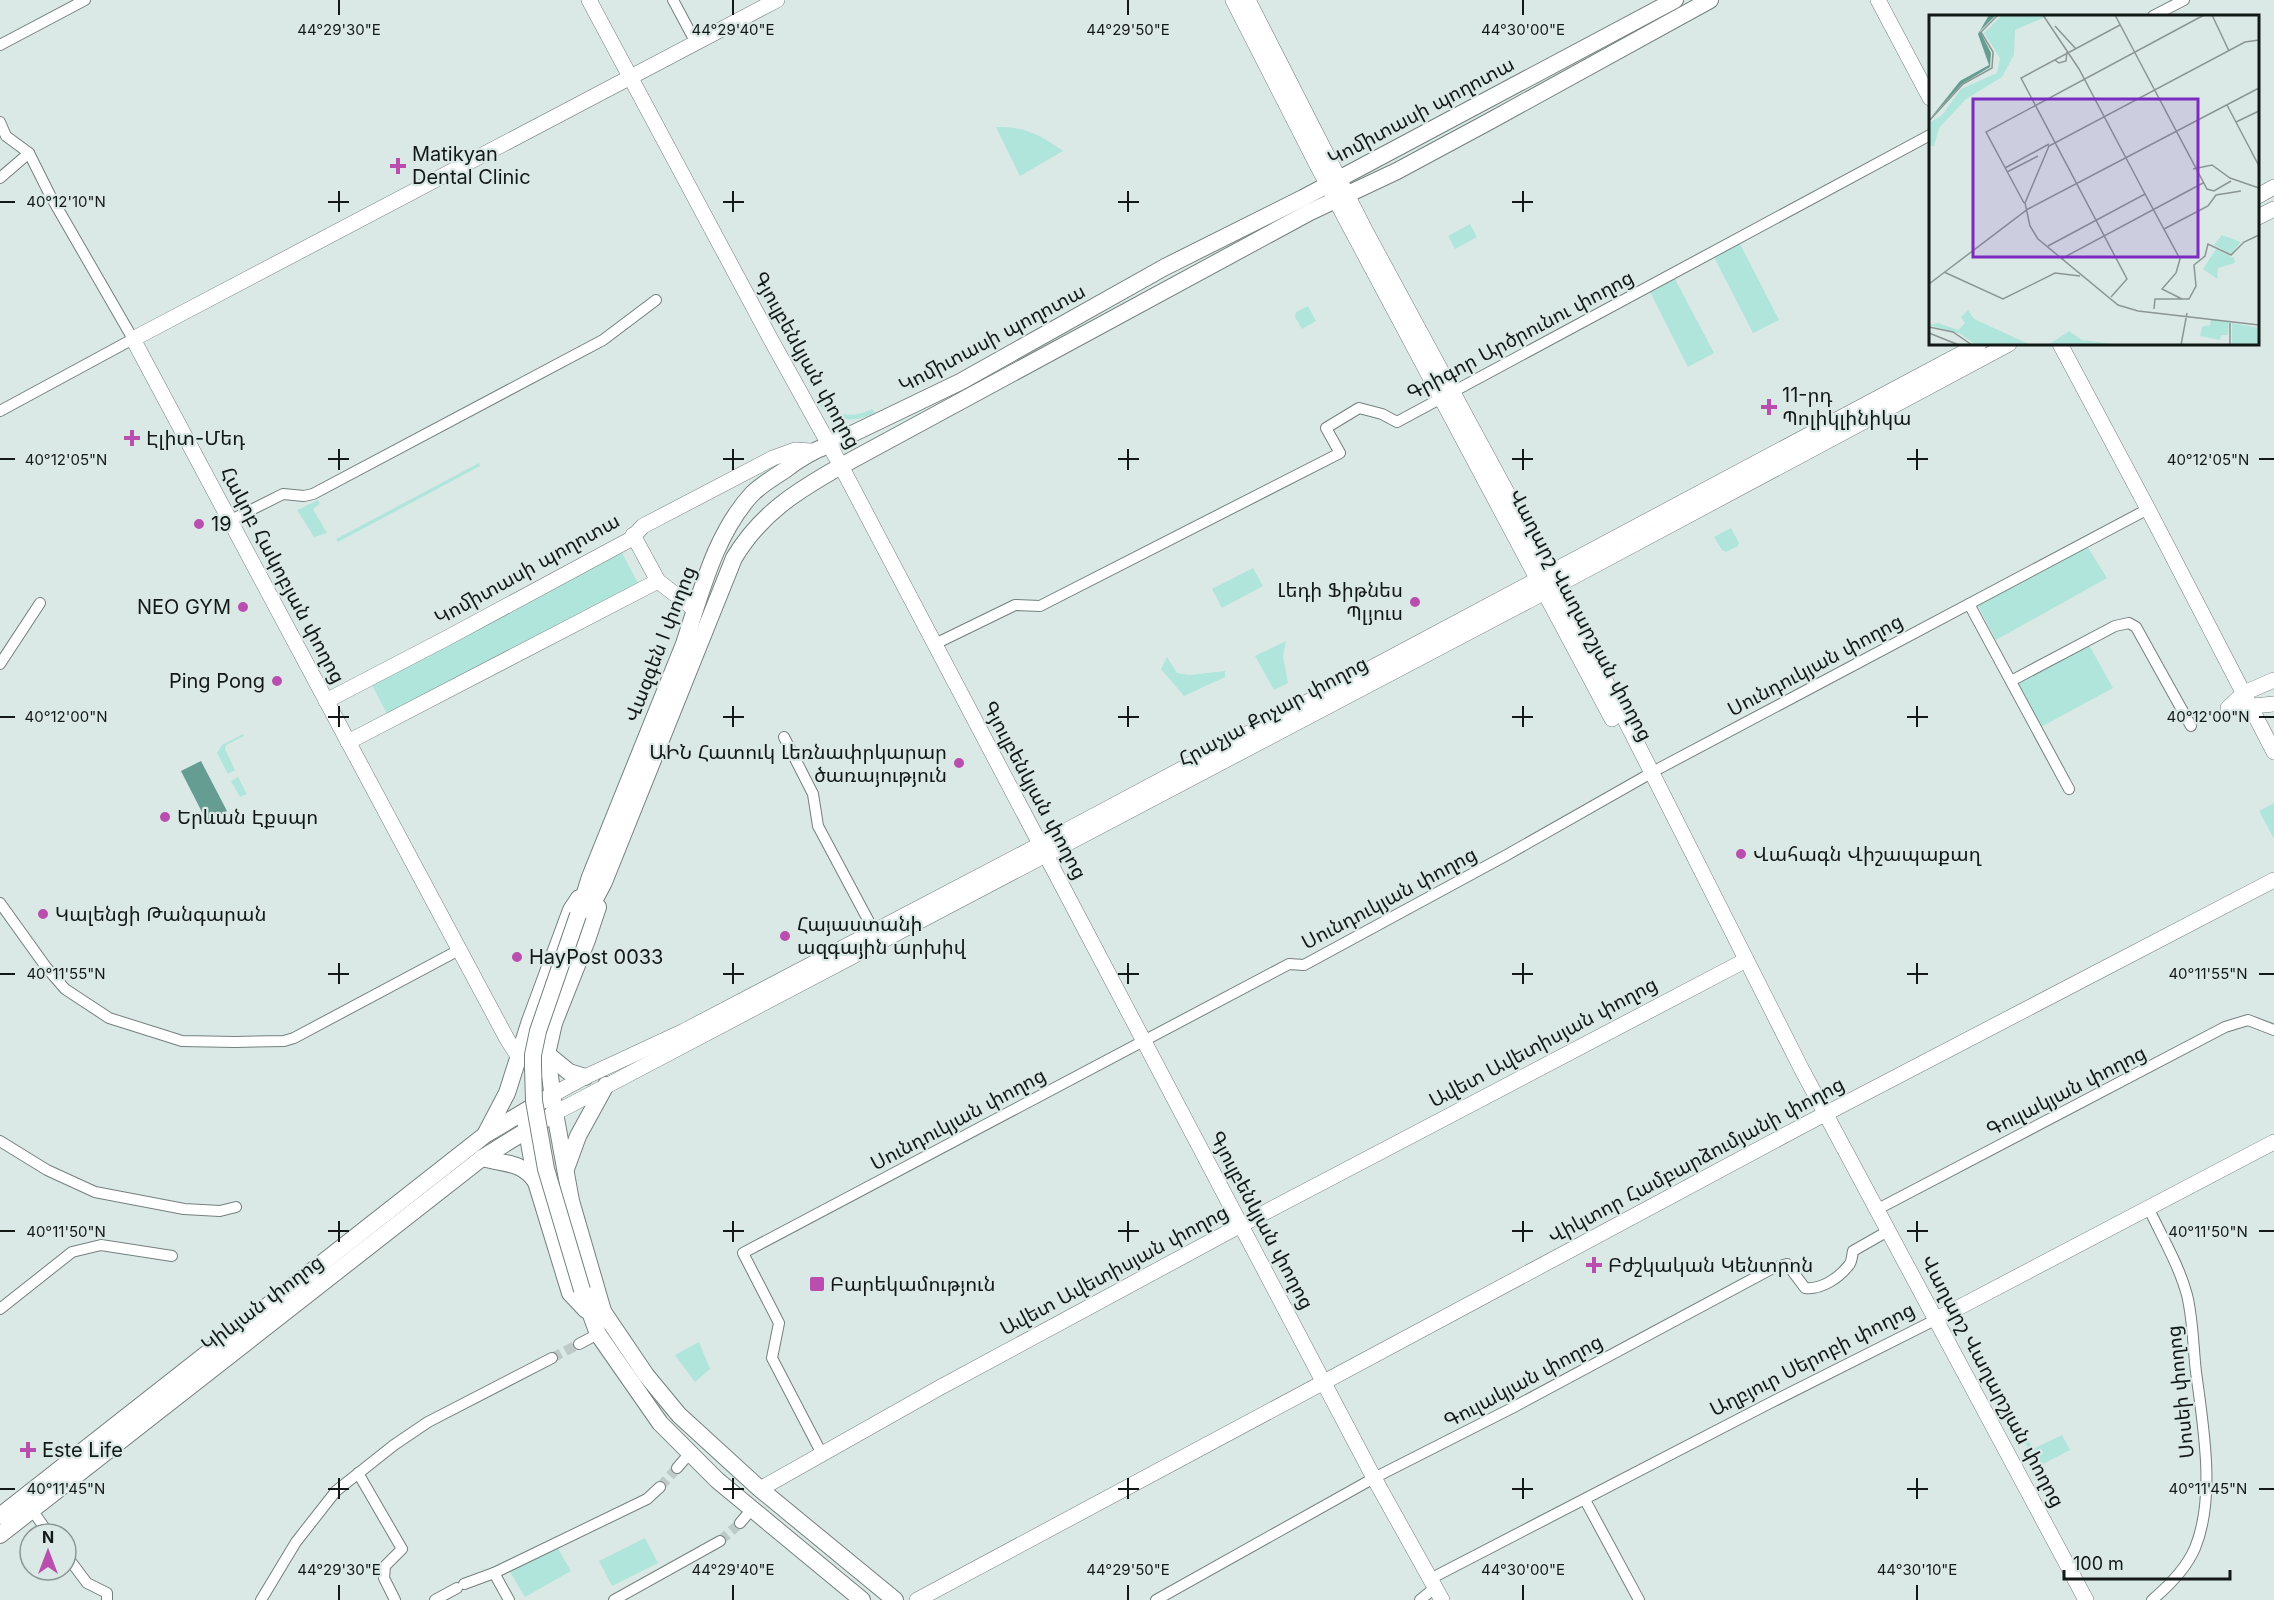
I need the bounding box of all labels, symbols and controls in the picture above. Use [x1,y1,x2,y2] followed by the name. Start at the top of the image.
[1929,15,2259,345] inset map
[297,20,381,39] text: 44°29'30"E
[691,20,775,39] text: 44°29'40"E
[1086,20,1170,39] text: 44°29'50"E
[1481,20,1565,39] text: 44°30'00"E
[1324,52,1518,170] street label: Կոմիտասի պողոտա
[412,142,531,189] place label: Matikyan Dental Clinic
[389,157,407,175] marker: Matikyan Dental Clinic
[26,192,106,211] text: 40°12'10"N
[1403,265,1637,405] street label: Գրիգոր Արծրունու փողոց
[748,267,866,453] street label: Գյուլբենկյան փողոց
[895,279,1089,397] street label: Կոմիտասի պողոտա
[1782,383,1911,430] place label: 11-րդ Պոլիկլինիկա
[1760,398,1778,416] marker: 11-րդ Պոլիկլինիկա
[146,426,245,450] place label: Էլիտ-Մեդ
[123,429,141,447] marker: Էլիտ-Մեդ
[25,450,107,469] text: 40°12'05"N
[2167,450,2249,469] text: 40°12'05"N
[216,462,350,688] street label: Հակոբ Հակոբյան փողոց
[1504,485,1658,745] street label: Վաղարշ Վաղարշյան փողոց
[430,508,624,630] street label: Կոմիտասի պողոտա
[211,512,232,536] place label: 19
[192,517,206,531] marker: 19
[619,563,701,725] street label: Վազգեն I փողոց
[1277,578,1403,625] place label: Լեդի Ֆիթնես Պլյուս
[137,595,231,619] place label: NEO GYM
[1408,595,1422,609] marker: Լեդի Ֆիթնես Պլյուս
[236,600,250,614] marker: NEO GYM
[1723,609,1907,721] street label: Սունդուկյան փողոց
[1174,651,1372,771] street label: Հրաչյա Քոչար փողոց
[169,669,265,693] place label: Ping Pong
[270,674,284,688] marker: Ping Pong
[978,697,1092,883] street label: Գյուլբենկյան փողոց
[25,707,107,726] text: 40°12'00"N
[2167,707,2249,726] text: 40°12'00"N
[649,740,947,787] place label: ԱԻՆ Հատուկ Լեռնափրկարար ծառայություն
[952,756,966,770] marker: ԱԻՆ Հատուկ Լեռնափրկարար ծառայություն
[177,805,318,829] place label: Երևան Էքսպո
[158,810,172,824] marker: Երևան Էքսպո
[1297,842,1481,954] street label: Սունդուկյան փողոց
[1753,842,1982,866] place label: Վահագն Վիշապաքաղ
[1734,847,1748,861] marker: Վահագն Վիշապաքաղ
[55,902,266,926] place label: Կալենցի Թանգարան
[36,907,50,921] marker: Կալենցի Թանգարան
[797,912,967,959] place label: Հայաստանի ազգային արխիվ
[778,929,792,943] marker: Հայաստանի ազգային արխիվ
[529,945,663,969] place label: HayPost 0033
[510,950,524,964] marker: HayPost 0033
[26,964,106,983] text: 40°11'55"N
[2168,964,2248,983] text: 40°11'55"N
[1425,972,1661,1112] street label: Ավետ Ավետիսյան փողոց
[1982,1040,2150,1142] street label: Գուլակյան փողոց
[866,1063,1050,1175] street label: Սունդուկյան փողոց
[1544,1071,1848,1249] street label: Վիկտոր Համբարձումյանի փողոց
[1205,1127,1319,1313] street label: Գյուլբենկյան փողոց
[996,1200,1232,1340] street label: Ավետ Ավետիսյան փողոց
[26,1222,106,1241] text: 40°11'50"N
[2168,1222,2248,1241] text: 40°11'50"N
[196,1249,328,1357] street label: Կիևյան փողոց
[1916,1251,2070,1511] street label: Վաղարշ Վաղարշյան փողոց
[1608,1253,1813,1277] place label: Բժշկական Կենտրոն
[1585,1256,1603,1274] marker: Բժշկական Կենտրոն
[830,1272,995,1296] place label: Բարեկամություն
[808,1275,826,1293] marker: Բարեկամություն
[1706,1297,1918,1421] street label: Աղբյուր Սերոբի փողոց
[2161,1324,2199,1460] street label: Սոսեի փողոց
[1440,1329,1606,1433] street label: Գուլակյան փողոց
[42,1438,123,1462] place label: Este Life
[19,1441,37,1459] marker: Este Life
[27,1479,105,1498] text: 40°11'45"N
[2169,1479,2247,1498] text: 40°11'45"N
[18,1522,78,1582] north arrow
[42,1527,54,1547] text: N
[2064,1543,2230,1581] scale bar
[2073,1553,2124,1574] text: 100 m
[297,1560,381,1579] text: 44°29'30"E
[691,1560,775,1579] text: 44°29'40"E
[1086,1560,1170,1579] text: 44°29'50"E
[1481,1560,1565,1579] text: 44°30'00"E
[1877,1560,1957,1579] text: 44°30'10"E

